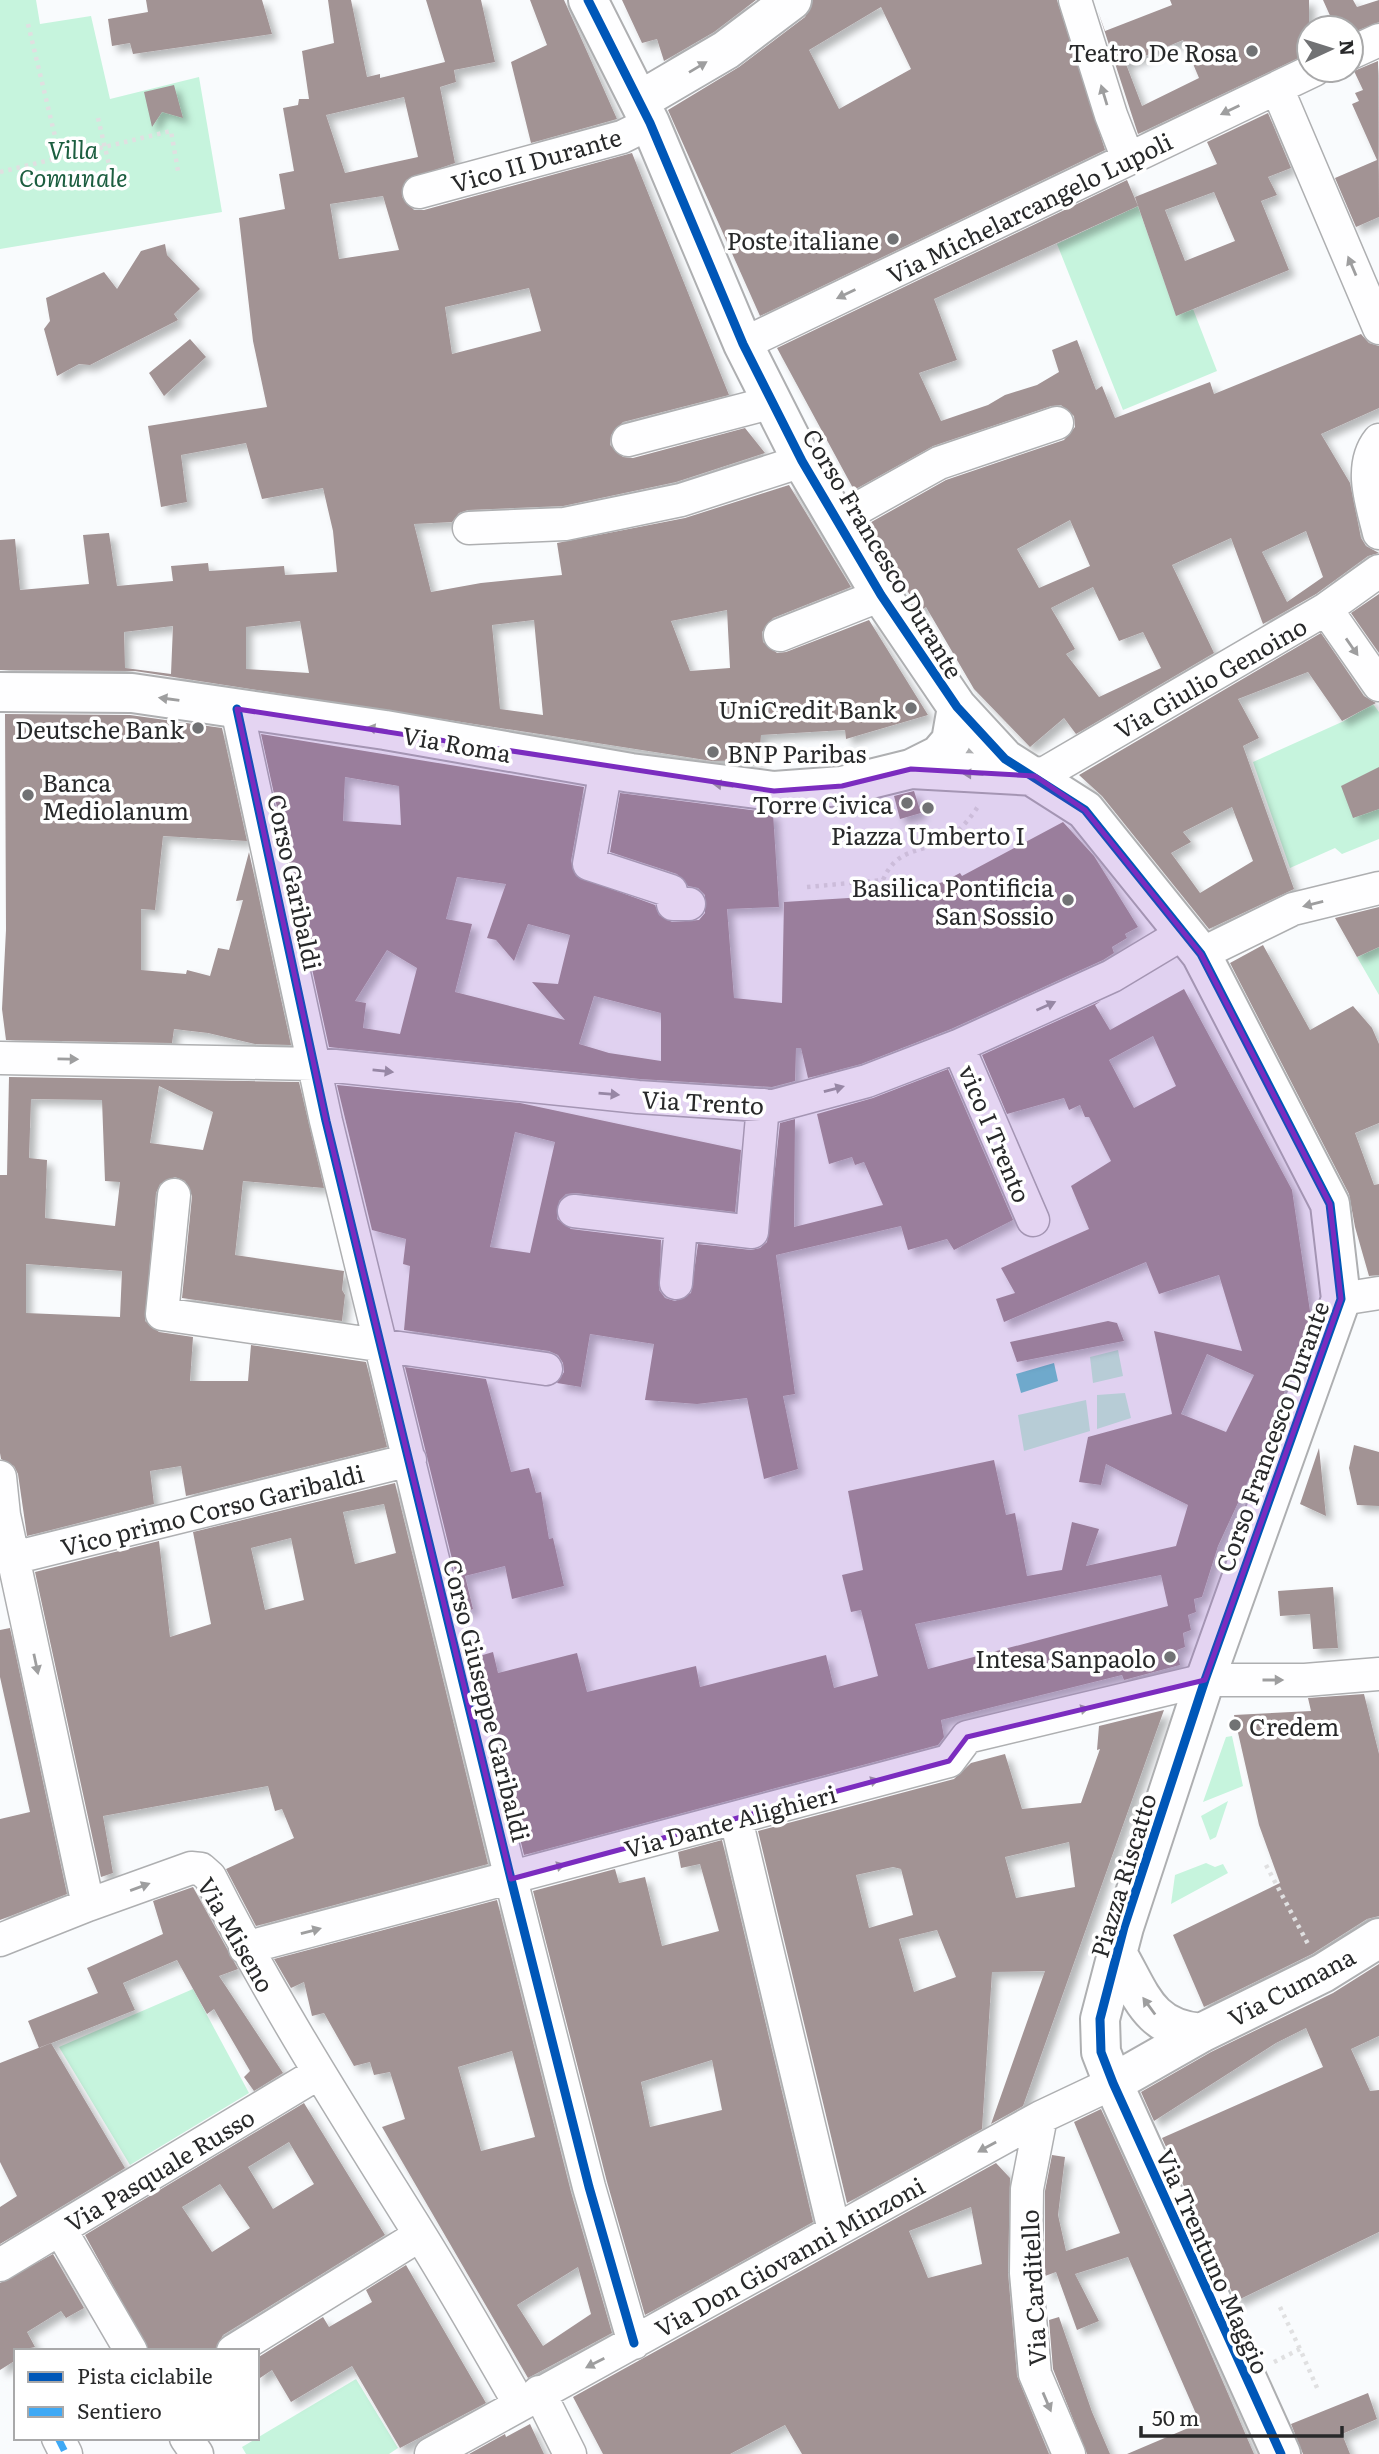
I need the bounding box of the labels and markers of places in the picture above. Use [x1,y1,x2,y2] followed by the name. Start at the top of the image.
[1068,34,1238,69] place label: Teatro De Rosa
[1244,43,1260,59] marker: Teatro De Rosa
[727,222,879,257] place label: Poste italiane
[885,231,901,247] marker: Poste italiane
[718,691,897,726] place label: UniCredit Bank
[903,700,919,716] marker: UniCredit Bank
[15,711,184,746] place label: Deutsche Bank
[190,720,206,736] marker: Deutsche Bank
[727,735,866,770] place label: BNP Paribas
[705,744,721,760] marker: BNP Paribas
[42,764,189,827] place label: Banca Mediolanum
[752,786,893,821] place label: Torre Civica
[20,787,36,803] marker: Banca Mediolanum
[899,795,915,811] marker: Torre Civica
[920,800,936,816] marker: Piazza Umberto I
[831,817,1025,852] place label: Piazza Umberto I
[851,869,1054,932] place label: Basilica Pontificia San Sossio
[1060,892,1076,908] marker: Basilica Pontificia San Sossio
[975,1640,1156,1675] place label: Intesa Sanpaolo
[1162,1649,1178,1665] marker: Intesa Sanpaolo
[1249,1708,1339,1743] place label: Credem
[1227,1717,1243,1733] marker: Credem

